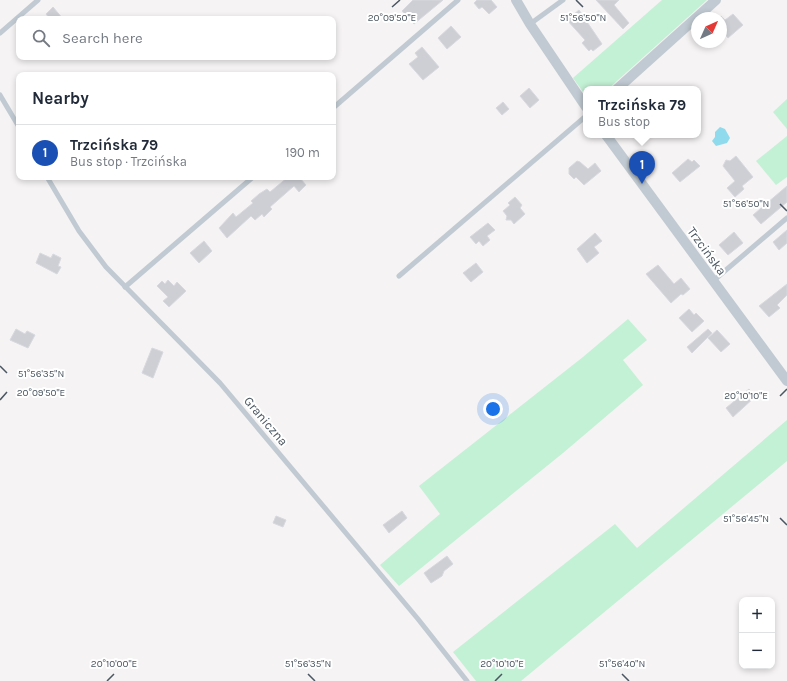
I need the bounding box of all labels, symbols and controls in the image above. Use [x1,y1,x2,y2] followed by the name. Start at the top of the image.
[368,12,416,24] text: 20°09'50"E
[560,12,606,24] text: 51°56'50"N
[691,12,727,48] north arrow
[16,16,336,60] search box
[30,27,52,49] icon: search
[62,29,143,47] text: Search here
[583,86,701,138] popup
[32,88,89,108] text: Nearby
[598,96,686,114] text: Trzcińska 79
[598,114,650,129] text: Bus stop
[70,136,158,154] text: Trzcińska 79
[43,145,47,160] text: 1
[285,145,320,160] text: 190 m
[629,151,655,184] pin: 1
[70,154,187,169] text: Bus stop · Trzcińska
[723,198,769,210] text: 51°56'50"N
[684,224,730,278] street label: Trzcińska
[18,368,64,380] text: 51°56'35"N
[17,387,65,399] text: 20°09'50"E
[724,390,768,402] text: 20°10'10"E
[241,393,291,449] street label: Graniczna
[483,399,503,419] your location
[723,513,769,525] text: 51°56'45"N
[739,597,775,669] map controls
[739,597,775,633] button: +
[739,633,775,669] button: −
[91,658,137,670] text: 20°10'00"E
[285,658,331,670] text: 51°56'35"N
[480,658,524,670] text: 20°10'10"E
[599,658,645,670] text: 51°56'40"N

